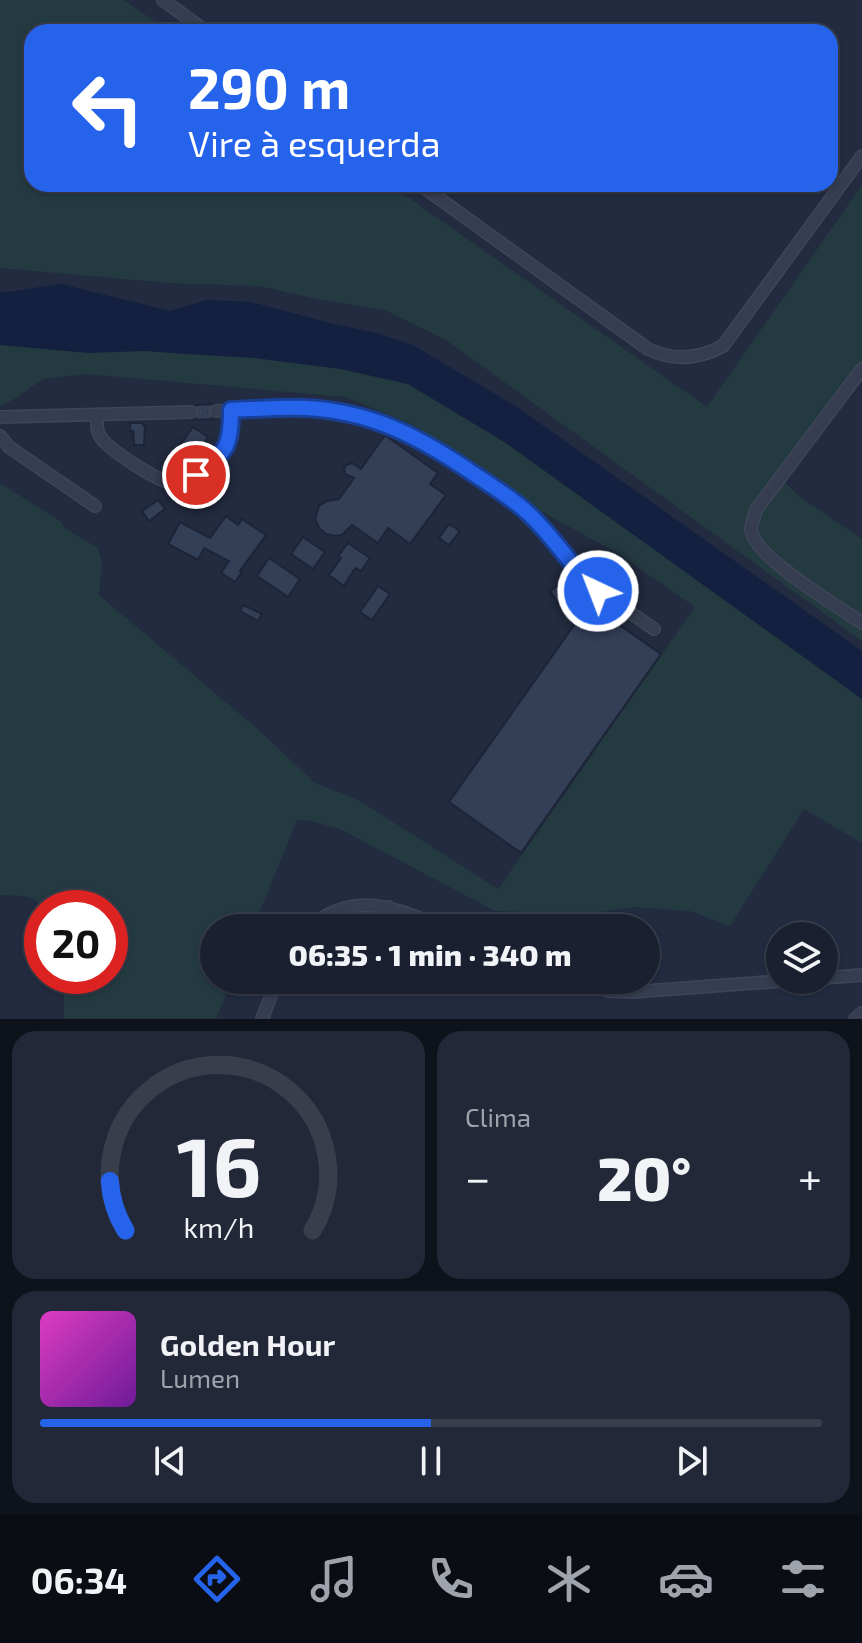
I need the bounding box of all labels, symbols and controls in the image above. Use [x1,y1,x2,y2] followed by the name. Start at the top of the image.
[188,53,350,120] text: 290 m
[56,56,160,160] icon: left
[188,121,440,164] text: Vire à esquerda
[162,441,230,509] pin
[174,453,218,497] icon: arrive
[556,549,640,633] position arrow
[24,890,128,994] speed limit sign: 20
[766,922,838,994] map controls
[766,922,838,994] button: layers
[289,936,571,972] text: 06:35 · 1 min · 340 m
[465,1101,531,1132] text: Clima
[176,1114,261,1214] text: 16
[597,1141,691,1213] text: 20°
[465,1150,491,1203] text: −
[798,1150,822,1203] text: +
[183,1209,254,1244] text: km/h
[160,1326,335,1362] text: Golden Hour
[160,1362,240,1393] text: Lumen
[148,1439,192,1483] icon: previous
[409,1439,453,1483] icon: pause
[670,1439,714,1483] icon: next
[189,1551,245,1607] icon: directions
[306,1551,362,1607] icon: music
[423,1551,479,1607] icon: phone
[541,1551,597,1607] icon: climate
[658,1551,714,1607] icon: car
[775,1551,831,1607] icon: filters
[31,1558,127,1601] text: 06:34

